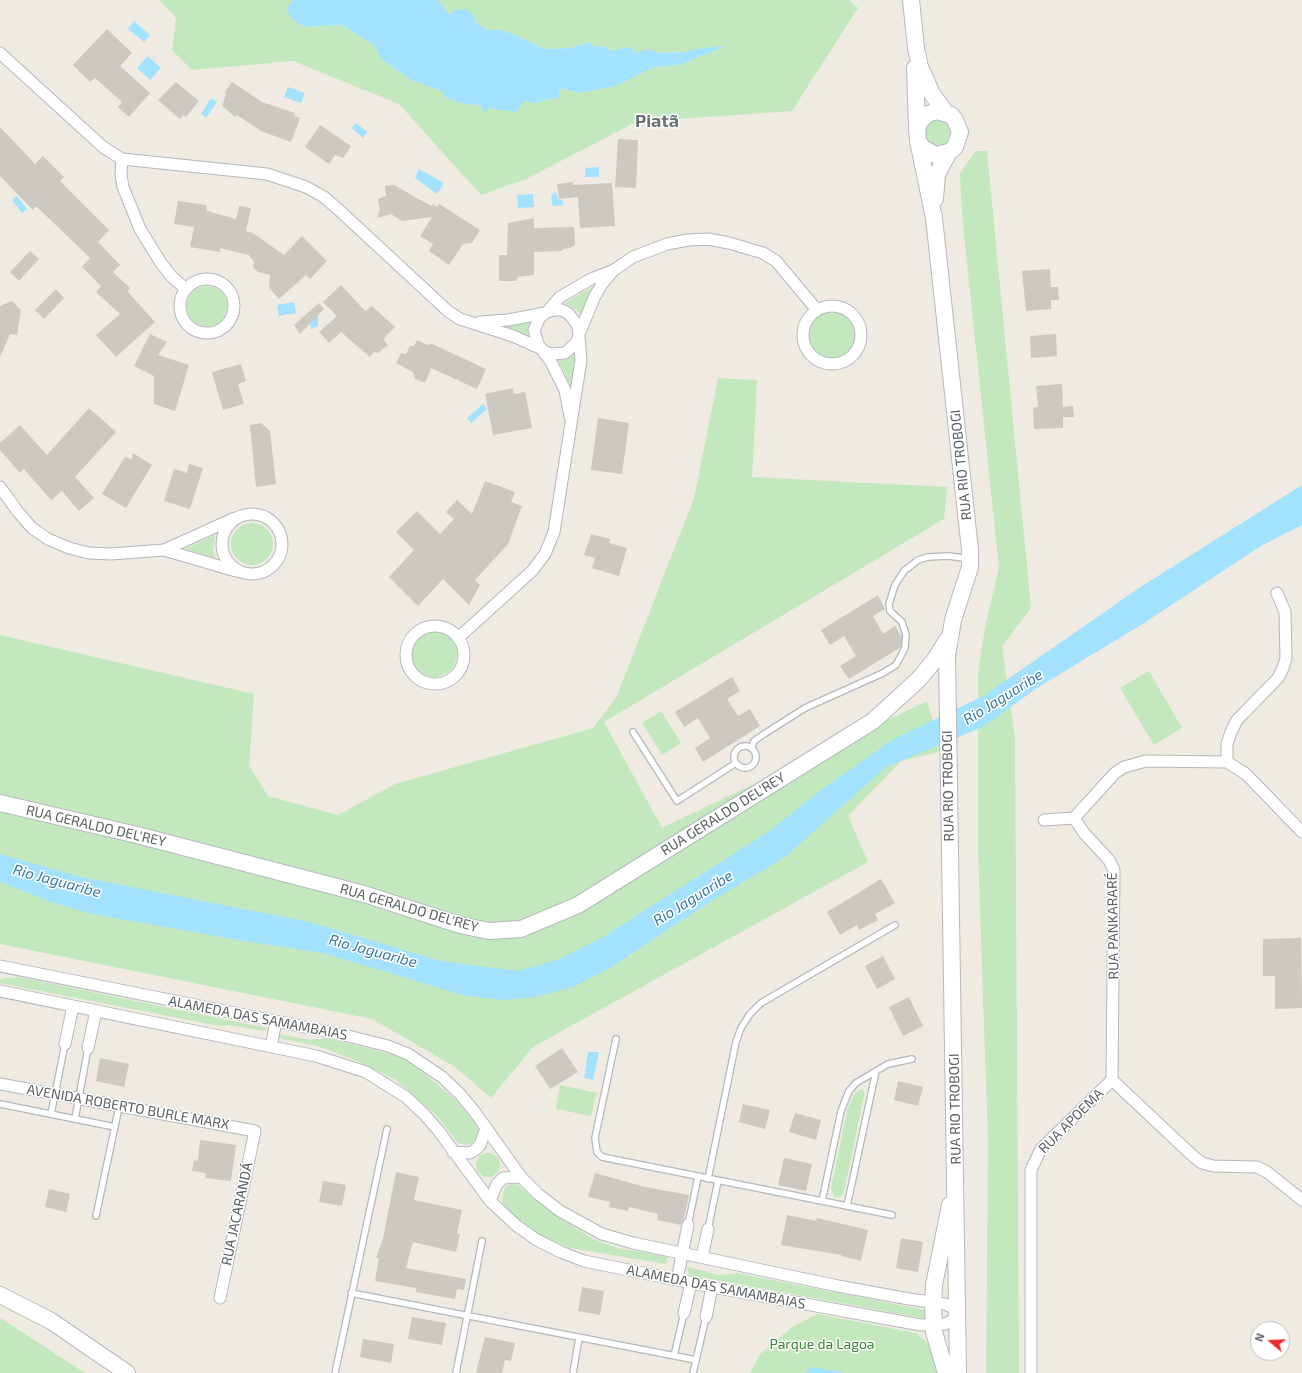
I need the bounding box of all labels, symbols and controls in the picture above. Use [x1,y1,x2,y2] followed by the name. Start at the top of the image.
[635,110,679,132] district label: Piatã
[947,409,975,521] street label: RUA RIO TROBOGI
[960,665,1046,729] water label: Rio Jaguaribe
[939,730,957,842] street label: RUA RIO TROBOGI
[658,769,788,859] street label: RUA GERALDO DEL'REY
[24,802,168,850] street label: RUA GERALDO DEL'REY
[11,861,103,901] water label: Rio Jaguaribe
[650,866,736,930] water label: Rio Jaguaribe
[1104,872,1122,980] street label: RUA PANKARARÉ
[338,880,480,936] street label: RUA GERALDO DEL'REY
[327,931,419,971] water label: Rio Jaguaribe
[167,992,349,1044] street label: ALAMEDA DAS SAMAMBAIAS
[946,1053,964,1165] street label: RUA RIO TROBOGI
[25,1081,231,1133] street label: AVENIDA ROBERTO BURLE MARX
[1035,1085,1107,1157] street label: RUA APOEMA
[218,1161,256,1267] street label: RUA JACARANDÁ
[625,1261,807,1313] street label: ALAMEDA DAS SAMAMBAIAS
[1250,1321,1290,1361] north arrow
[1252,1331,1267,1343] text: N
[769,1336,875,1352] park label: Parque da Lagoa

